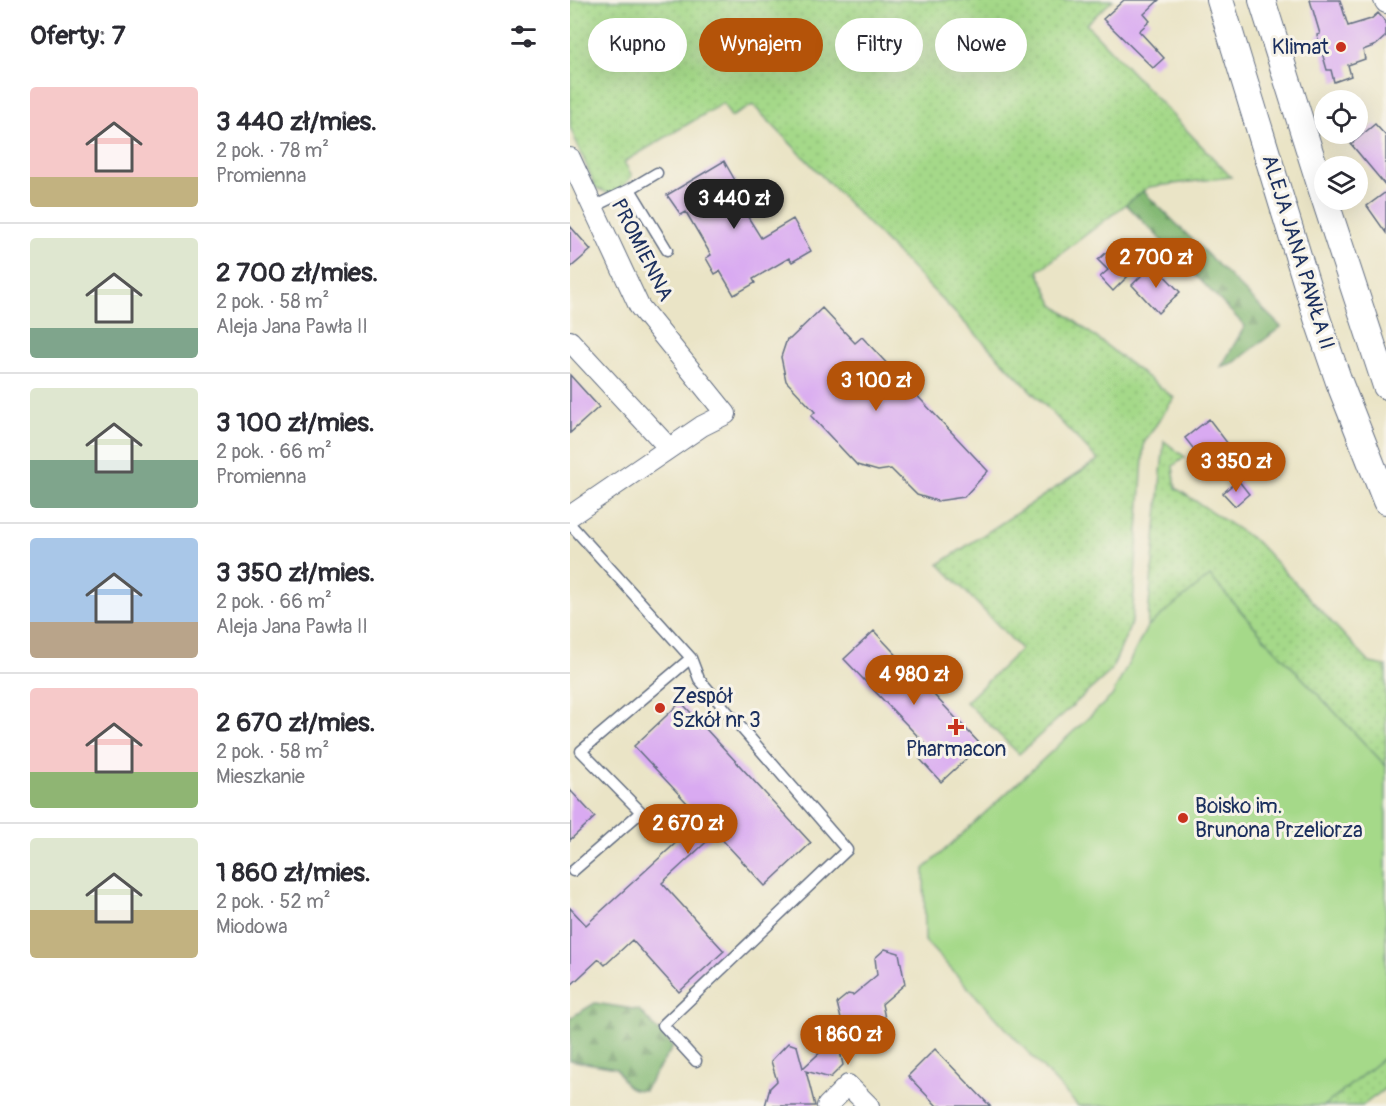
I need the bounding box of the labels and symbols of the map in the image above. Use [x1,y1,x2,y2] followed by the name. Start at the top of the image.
[1272,34,1330,61] place label: Klimat
[1334,40,1348,54] marker: Klimat
[1256,151,1340,353] street label: ALEJA JANA PAWŁA II
[672,179,796,230] pin: 3 440 zł
[605,194,679,306] street label: PROMIENNA
[1094,238,1218,289] pin: 2 700 zł
[814,361,938,412] pin: 3 100 zł
[1174,442,1298,493] pin: 3 350 zł
[852,655,976,706] pin: 4 980 zł
[672,683,761,734] place label: Zespół Szkół nr 3
[653,701,667,715] marker: Zespół Szkół nr 3
[949,720,963,734] marker: Pharmacon
[906,736,1006,763] place label: Pharmacon
[1195,793,1363,844] place label: Boisko im. Brunona Przeliorza
[626,804,750,855] pin: 2 670 zł
[1176,811,1190,825] marker: Boisko im. Brunona Przeliorza
[786,1015,910,1066] pin: 1 860 zł

